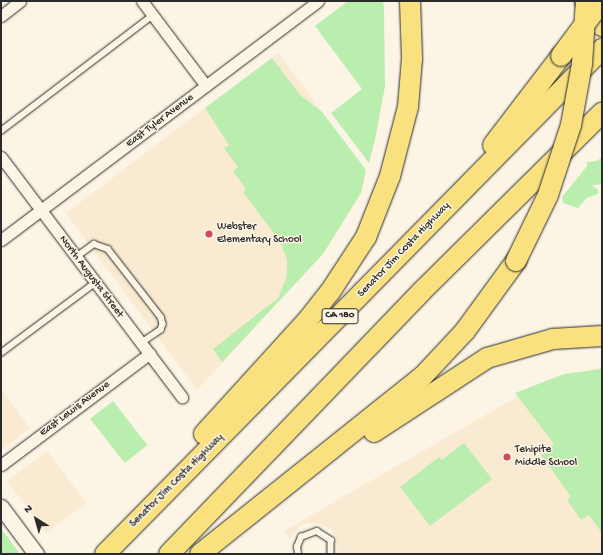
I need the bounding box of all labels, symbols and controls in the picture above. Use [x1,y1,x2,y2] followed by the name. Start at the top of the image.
[124,91,196,151] street label: East Tyler Avenue
[355,200,453,300] street label: Senator Jim Costa Highway
[217,221,302,247] place label: Webster Elementary School
[204,229,214,239] marker: Webster Elementary School
[56,233,126,321] street label: North Augusta Street
[321,308,359,324] road number: CA 180
[37,378,113,440] street label: East Lewis Avenue
[127,431,227,531] street label: Senator Jim Costa Highway
[515,444,577,470] place label: Tehipite Middle School
[502,452,512,462] marker: Tehipite Middle School
[16,499,56,539] north arrow
[22,502,35,516] text: N

